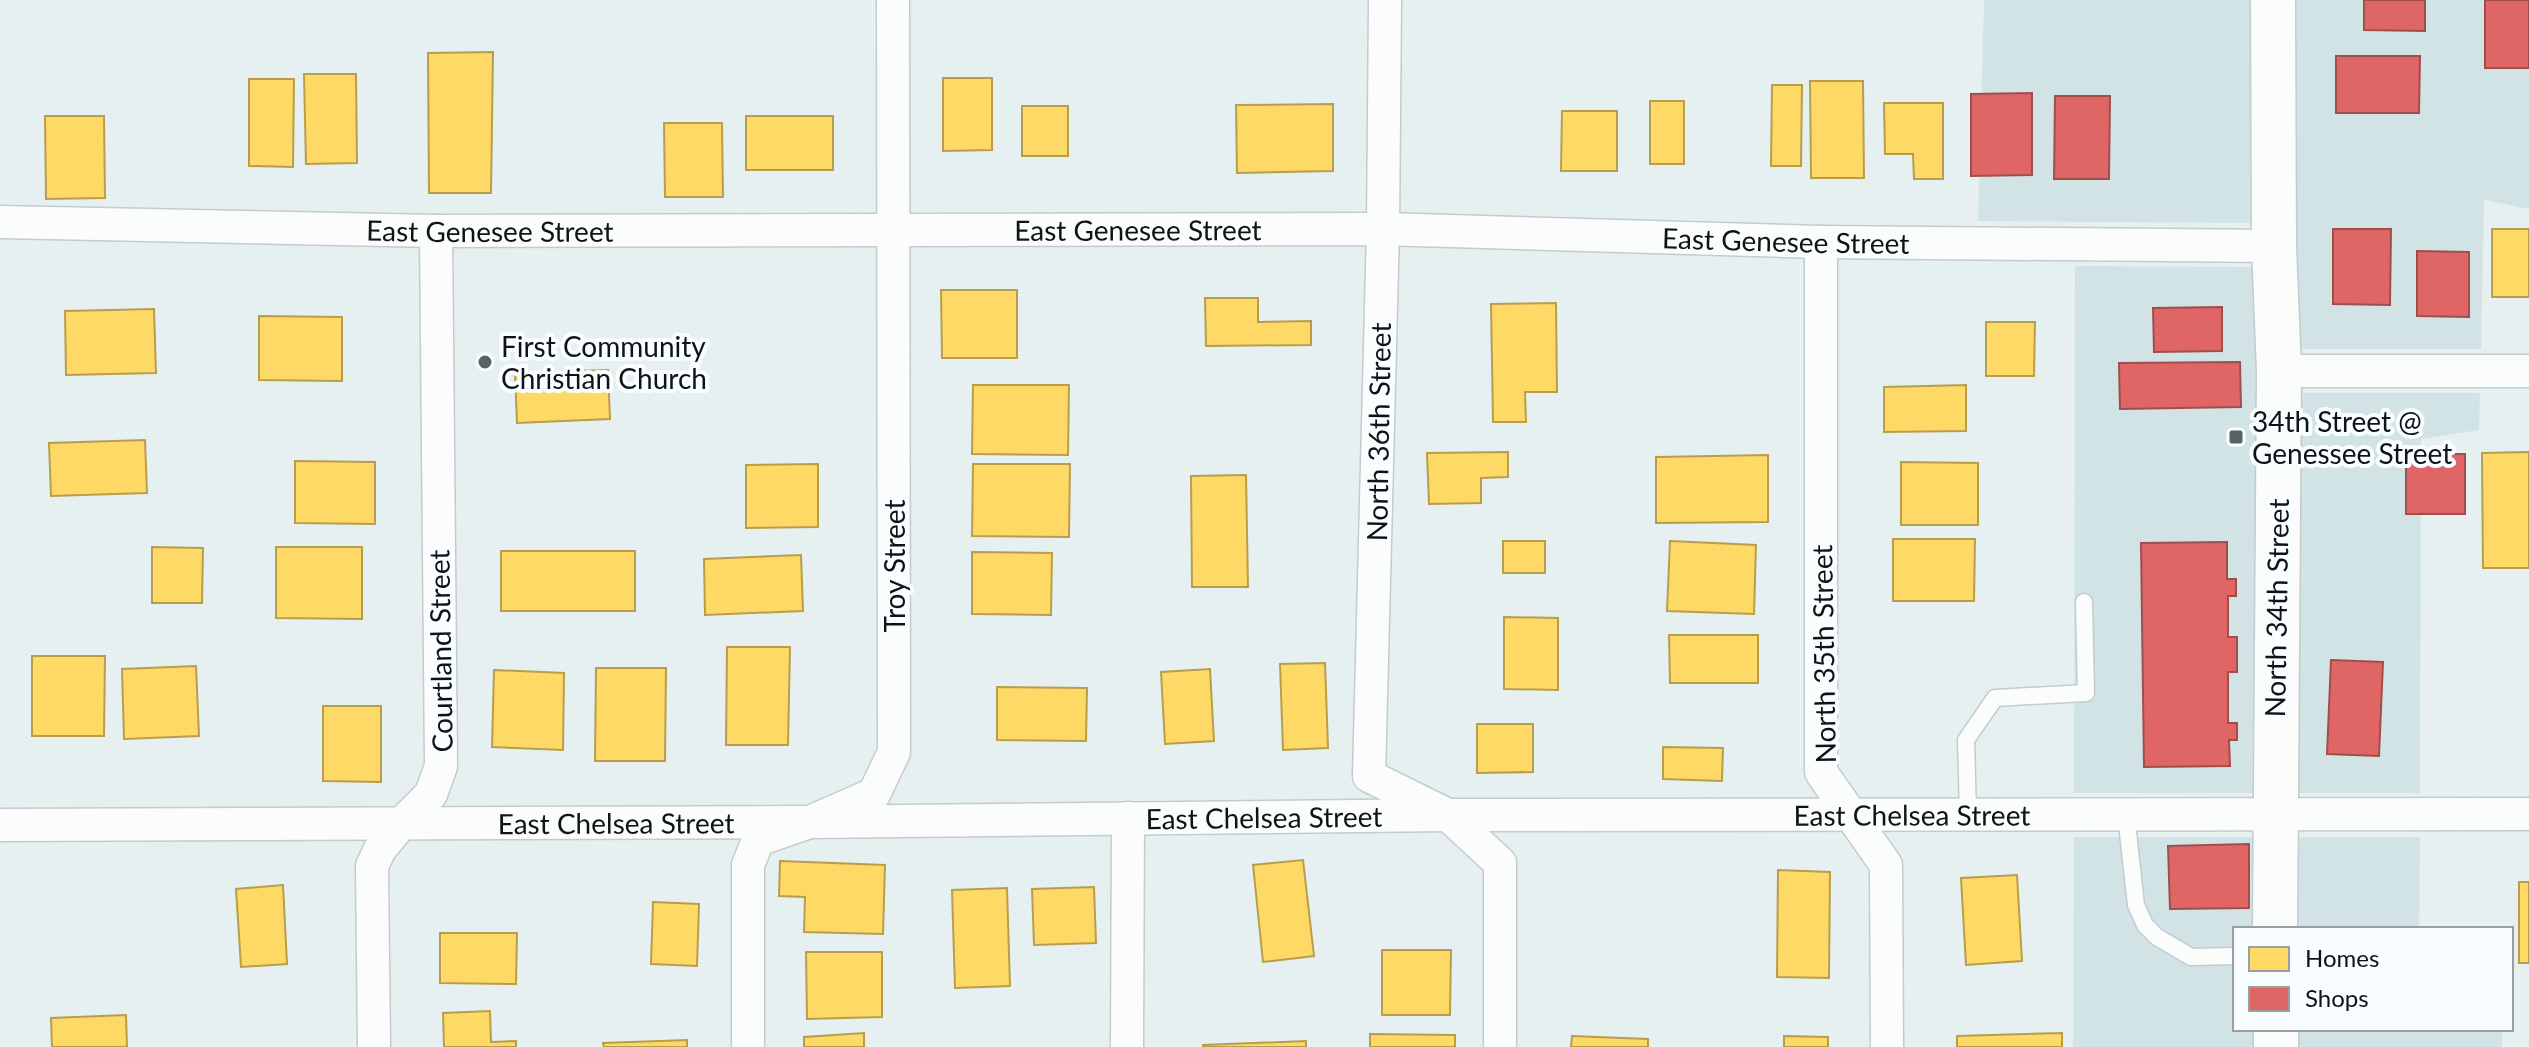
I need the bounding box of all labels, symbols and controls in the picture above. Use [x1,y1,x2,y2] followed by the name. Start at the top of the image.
[1014,212,1262,247] street label: East Genesee Street
[366,213,614,248] street label: East Genesee Street
[1662,220,1910,260] street label: East Genesee Street
[1359,322,1397,542] street label: North 36th Street
[501,329,707,395] place label: First Community Christian Church
[476,353,494,371] marker: First Community Christian Church
[2252,404,2452,470] place label: 34th Street @ Genessee Street
[2227,428,2245,446] marker: 34th Street @ Genessee Street
[2257,498,2295,718] street label: North 34th Street
[877,499,911,633] street label: Troy Street
[1804,544,1842,764] street label: North 35th Street
[421,549,459,753] street label: Courtland Street
[1794,797,2030,832] street label: East Chelsea Street
[1145,799,1383,835] street label: East Chelsea Street
[498,805,734,840] street label: East Chelsea Street
[2233,927,2513,1031] legend
[2305,943,2379,972] text: Homes
[2305,983,2369,1012] text: Shops

